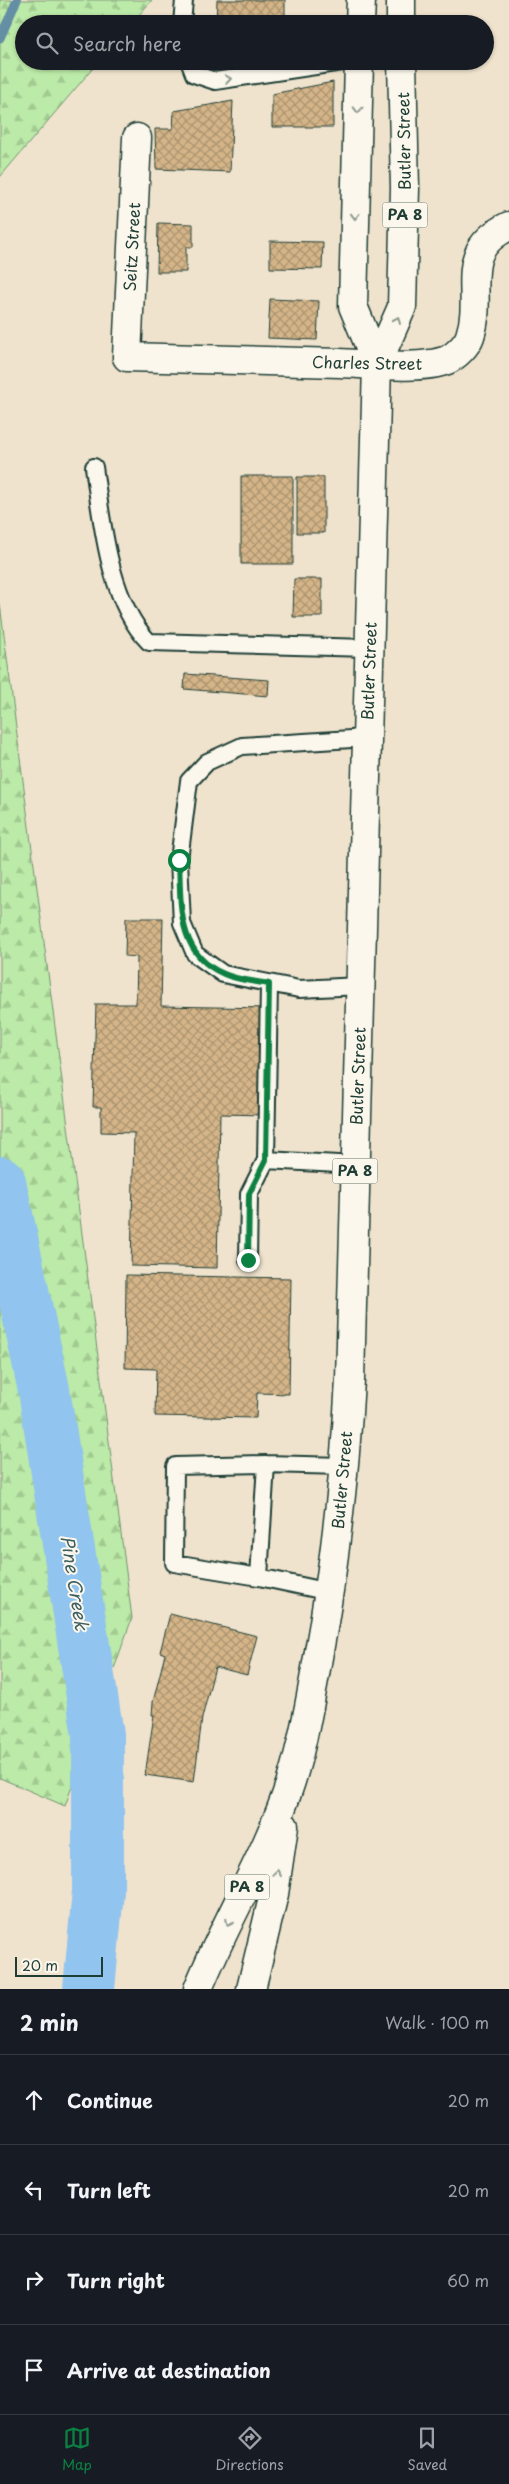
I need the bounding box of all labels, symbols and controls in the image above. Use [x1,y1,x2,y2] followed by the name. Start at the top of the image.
[15,15,494,70] search box
[33,29,61,57] icon: search
[73,29,182,57] text: Search here
[224,74,232,85] one-way arrow
[390,91,416,190] street label: Butler Street
[353,106,363,114] one-way arrow
[117,201,145,292] street label: Seitz Street
[382,202,428,228] road number: PA 8
[350,212,360,220] one-way arrow
[390,316,401,325] one-way arrow
[312,349,423,375] street label: Charles Street
[354,621,382,720] street label: Butler Street
[168,849,191,872] route start
[343,1026,371,1125] street label: Butler Street
[332,1158,378,1184] road number: PA 8
[237,1249,260,1272] route end
[325,1430,357,1530] street label: Butler Street
[55,1533,96,1633] water label: Pine Creek
[272,1869,282,1878] one-way arrow
[224,1874,270,1900] road number: PA 8
[225,1918,236,1927] one-way arrow
[15,1954,102,1977] scale bar
[22,1955,58,1976] text: 20 m
[20,2006,79,2038] text: 2 min
[385,2010,489,2034] text: Walk · 100 m
[20,2086,48,2114] icon: ahead
[67,2086,153,2114] text: Continue
[448,2088,489,2112] text: 20 m
[20,2176,48,2204] icon: left
[67,2176,151,2204] text: Turn left
[448,2178,489,2202] text: 20 m
[20,2266,48,2294] icon: right
[67,2266,165,2294] text: Turn right
[447,2268,489,2292] text: 60 m
[20,2356,48,2384] icon: arrive
[67,2356,271,2384] text: Arrive at destination
[62,2424,92,2475] tab: Map
[216,2424,284,2475] tab: Directions
[407,2424,447,2475] tab: Saved

